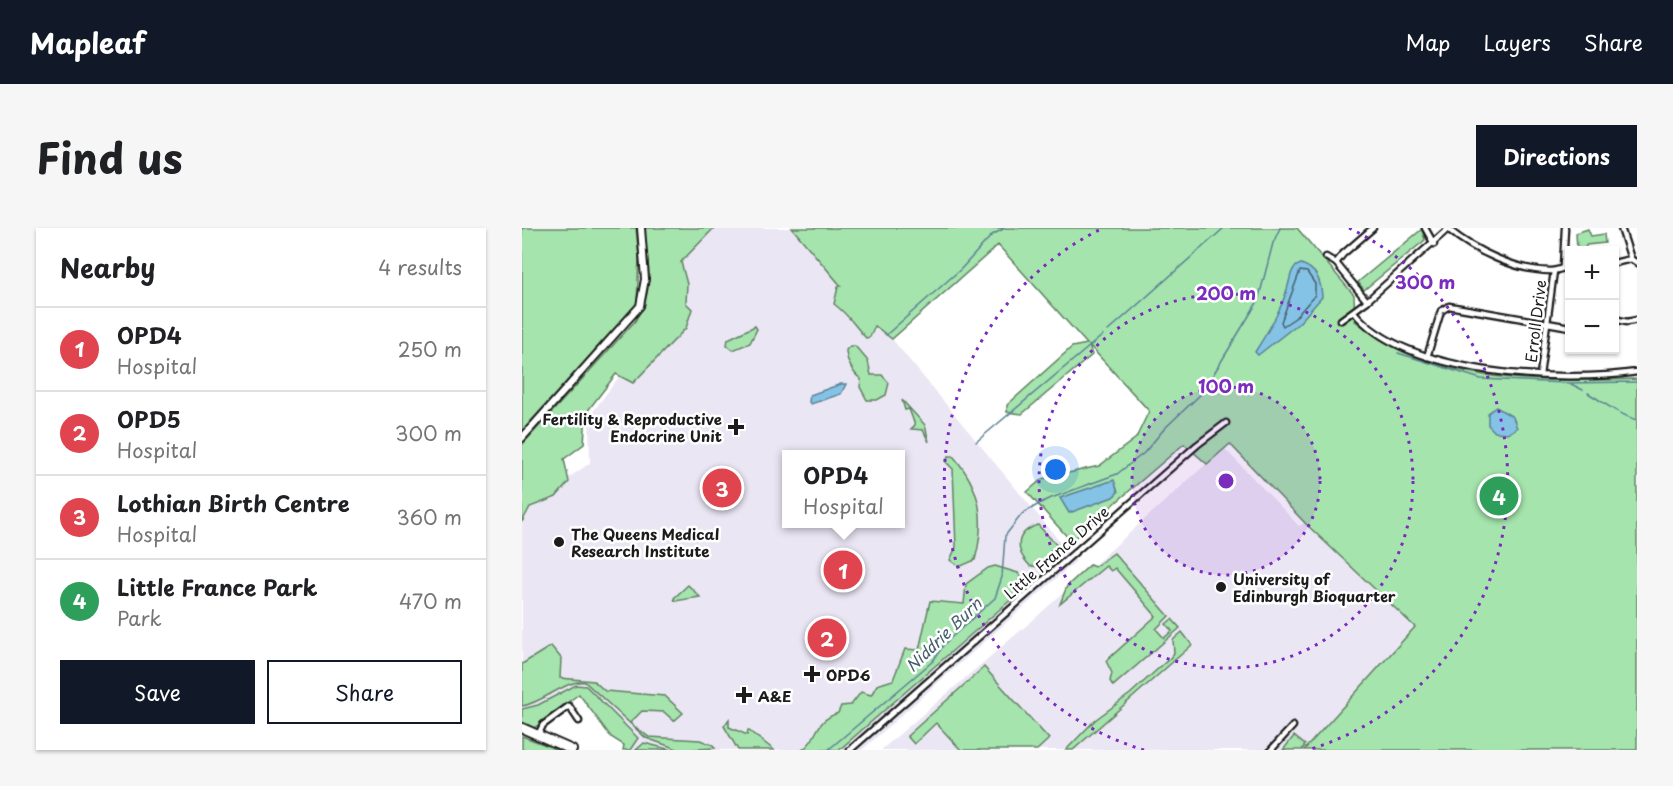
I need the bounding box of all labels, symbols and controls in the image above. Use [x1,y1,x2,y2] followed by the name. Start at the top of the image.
[30,21,146,64] text: Mapleaf
[1406,26,1450,58] text: Map
[1483,26,1551,58] text: Layers
[1584,26,1643,58] text: Share
[36,125,183,188] text: Find us
[1476,125,1637,187] button: Directions
[1565,246,1619,354] map controls
[1565,246,1619,300] button: +
[60,248,155,287] text: Nearby
[378,252,462,282] text: 4 results
[1395,268,1455,295] text: 300 m
[1519,278,1551,364] street label: Erroll Drive
[1196,279,1256,306] text: 200 m
[1565,300,1619,354] button: −
[117,318,182,351] text: OPD4
[75,334,84,364] text: 1
[398,334,462,364] text: 250 m
[117,351,197,381] text: Hospital
[1198,372,1254,399] text: 100 m
[117,402,181,435] text: OPD5
[542,407,722,447] place label: Fertility & Reproductive Endocrine Unit
[72,418,87,448] text: 2
[395,418,462,448] text: 300 m
[727,418,745,436] marker: Fertility & Reproductive Endocrine Unit
[117,435,197,465] text: Hospital
[782,450,905,528] popup
[1041,455,1070,484] your location
[803,458,868,491] text: OPD4
[702,466,742,510] pin: 3
[1216,471,1236,491] centre of rings
[1480,474,1518,518] pin: 4
[117,486,350,519] text: Lothian Birth Centre
[803,491,884,521] text: Hospital
[999,500,1113,604] street label: Little France Drive
[73,502,86,532] text: 3
[396,502,462,532] text: 360 m
[117,519,197,549] text: Hospital
[571,522,719,562] place label: The Queens Medical Research Institute
[552,535,566,549] marker: The Queens Medical Research Institute
[824,548,862,592] pin: 1
[1233,567,1396,607] place label: University of Edinburgh Bioquarter
[117,570,317,603] text: Little France Park
[1214,580,1228,594] marker: University of Edinburgh Bioquarter
[73,586,86,616] text: 4
[399,586,462,616] text: 470 m
[900,591,987,677] water label: Niddrie Burn
[117,603,162,633] text: Park
[808,616,846,660] pin: 2
[60,660,255,724] button: Save
[267,660,462,724] button: Share
[826,663,871,686] place label: OPD6
[803,665,821,683] marker: OPD6
[758,684,791,707] place label: A&E
[735,686,753,704] marker: A&E

